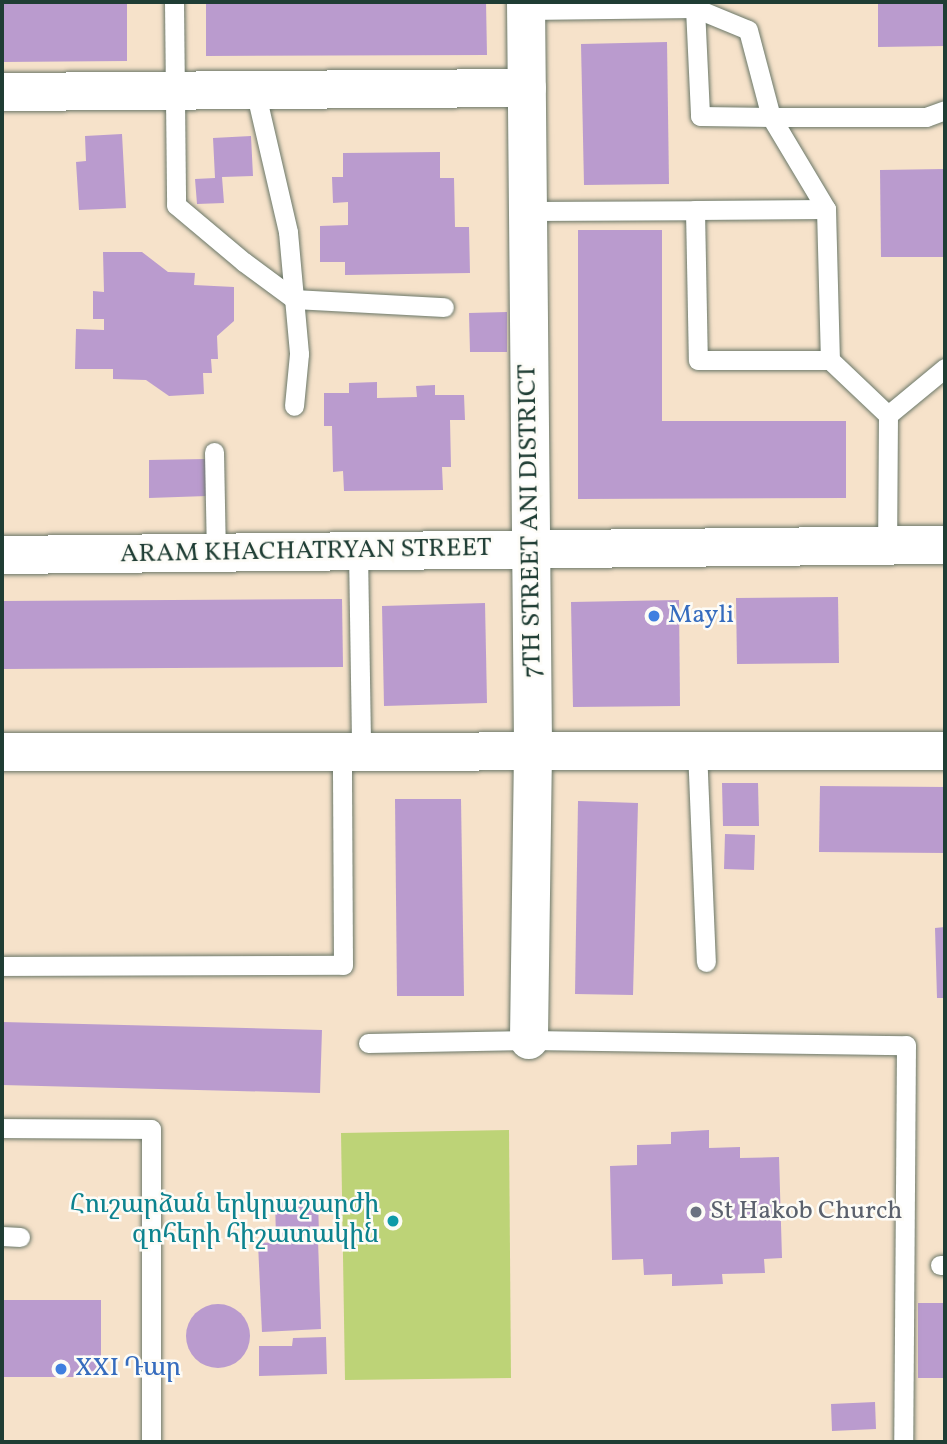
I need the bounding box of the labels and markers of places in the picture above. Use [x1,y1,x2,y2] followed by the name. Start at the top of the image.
[668,600,734,632] place label: Mayli
[646,608,662,624] marker: Mayli
[70,1190,379,1252] place label: Հուշարձան երկրաշարժի զոհերի հիշատակին
[710,1196,902,1228] place label: St Hakob Church
[688,1204,704,1220] marker: St Hakob Church
[385,1213,401,1229] marker: Հուշարձան երկրաշարժի զոհերի հիշատակին
[75,1353,181,1385] place label: XXI Դար
[53,1361,69,1377] marker: XXI Դար

